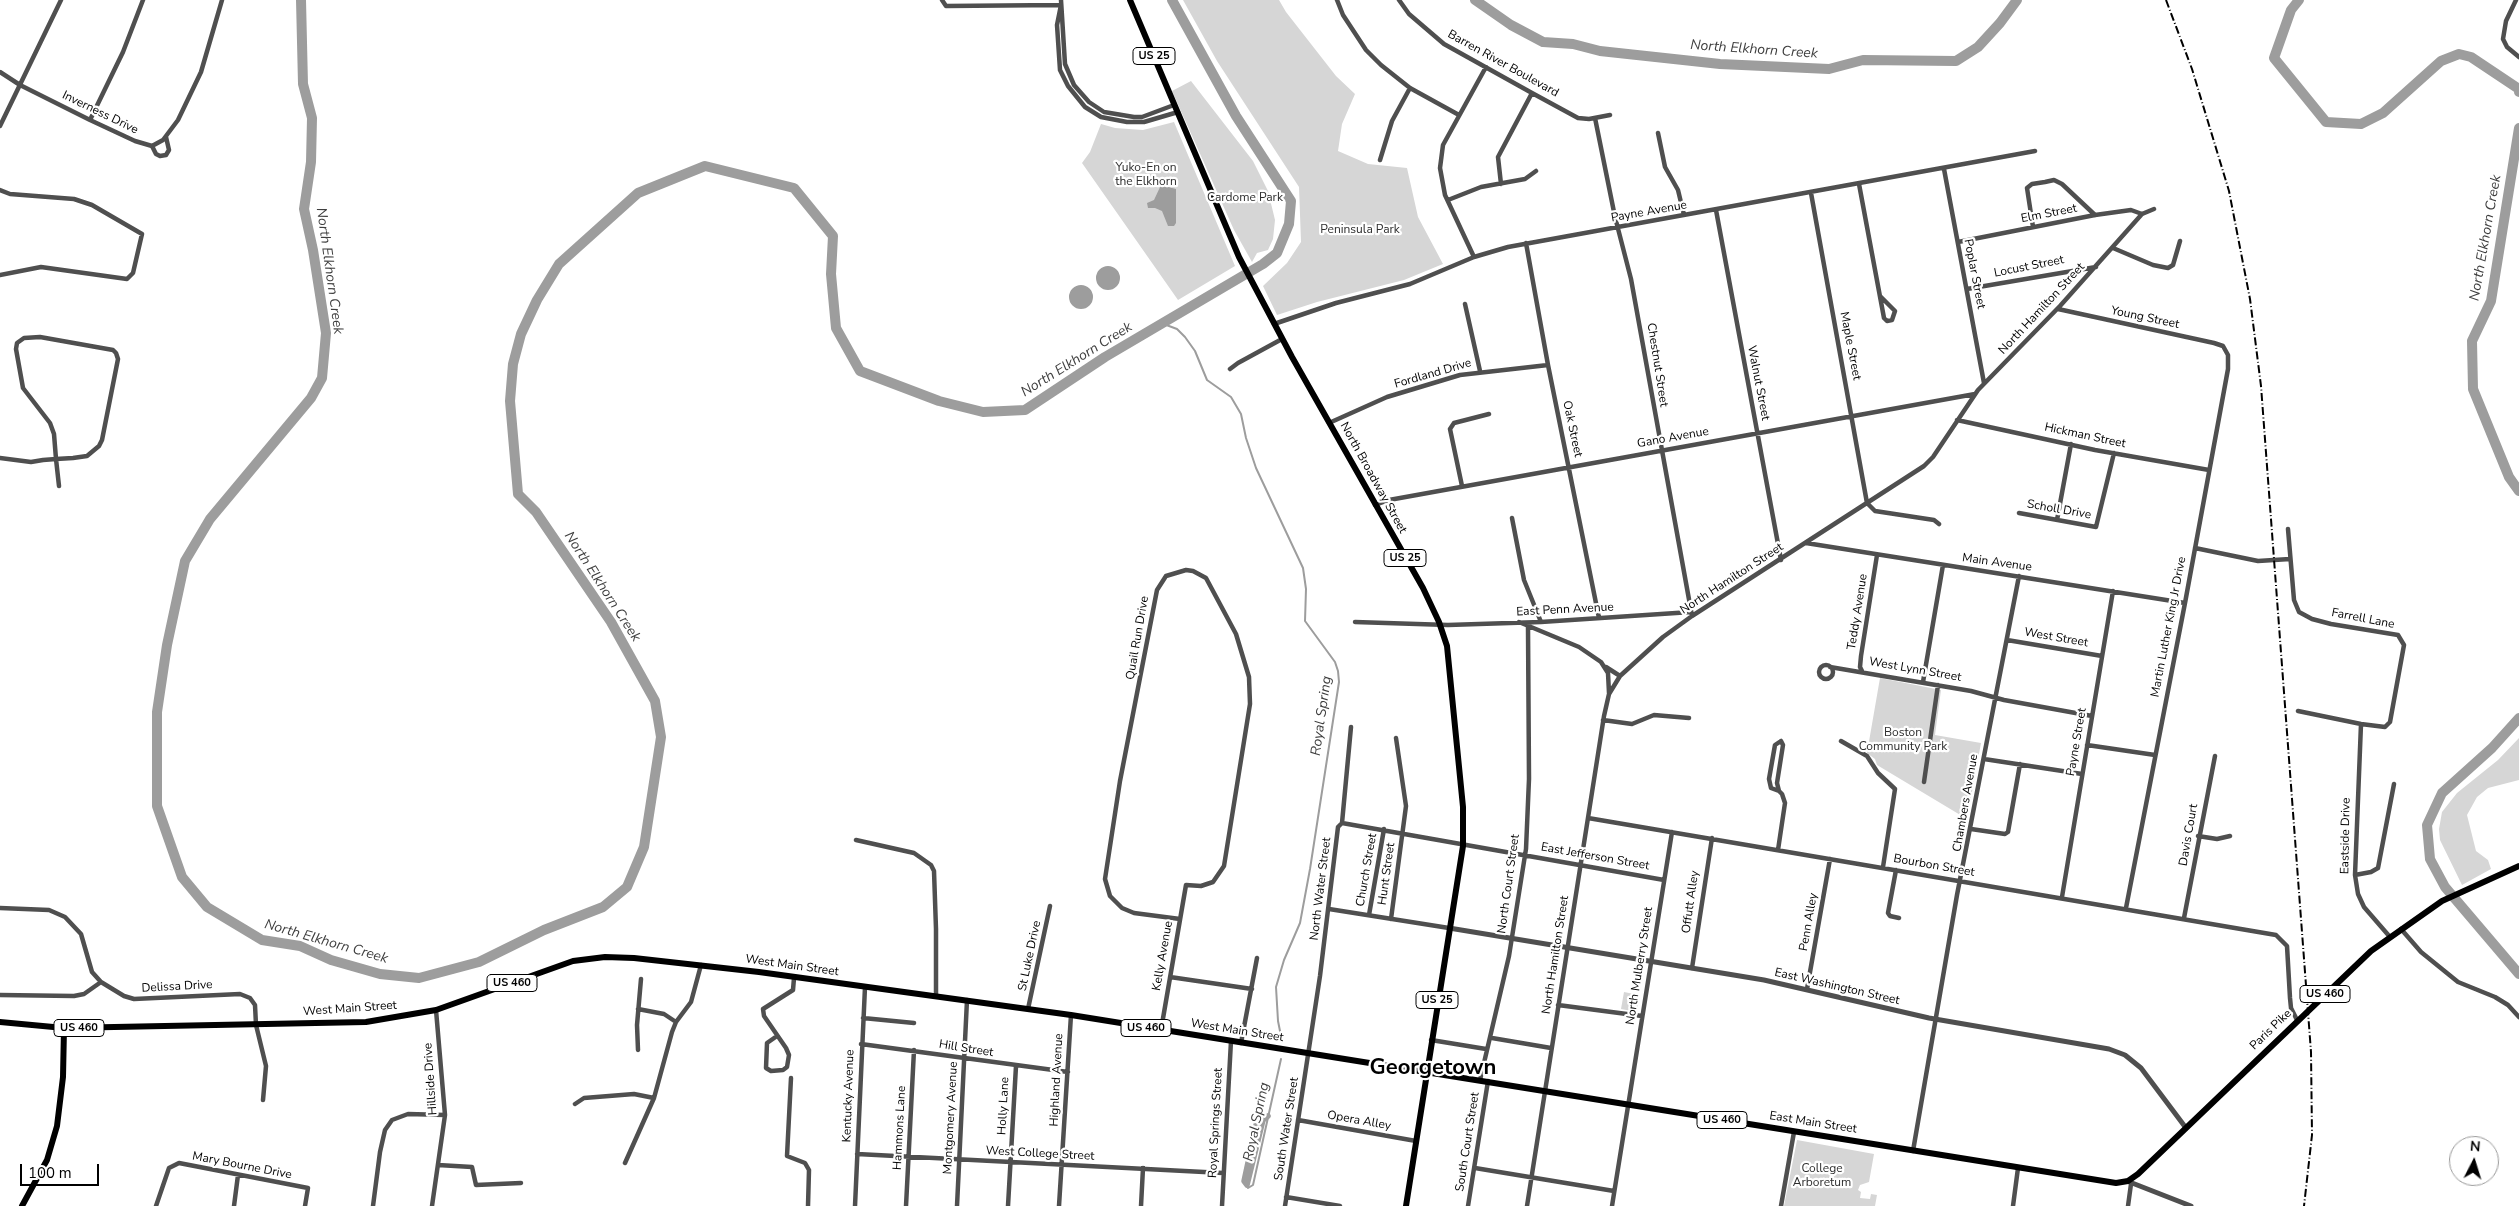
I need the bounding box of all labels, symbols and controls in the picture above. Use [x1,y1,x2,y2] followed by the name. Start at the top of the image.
[1445,27,1561,101] street label: Barren River Boulevard
[1690,37,1818,63] water label: North Elkhorn Creek
[1133,48,1175,64] road number: US 25
[60,88,140,138] street label: Inverness Drive
[1115,161,1177,189] park label: Yuko-En on the Elkhorn
[2467,174,2505,302] water label: North Elkhorn Creek
[1207,191,1283,205] park label: Cardome Park
[1610,198,1688,226] street label: Payne Avenue
[2020,202,2078,226] street label: Elm Street
[312,207,346,335] water label: North Elkhorn Creek
[1320,223,1400,237] park label: Peninsula Park
[1960,238,1988,310] street label: Poplar Street
[1993,253,2065,281] street label: Locust Street
[1996,260,2088,358] street label: North Hamilton Street
[2110,304,2180,332] street label: Young Street
[1836,311,1864,381] street label: Maple Street
[1018,319,1136,401] water label: North Elkhorn Creek
[1643,322,1671,408] street label: Chestnut Street
[1744,344,1772,422] street label: Walnut Street
[1393,356,1473,392] street label: Fordland Drive
[1559,399,1585,459] street label: Oak Street
[1336,420,1410,536] street label: North Broadway Street
[2043,420,2127,452] street label: Hickman Street
[1636,425,1710,451] street label: Gano Avenue
[2026,497,2092,523] street label: Scholl Drive
[560,529,644,645] water label: North Elkhorn Creek
[1678,540,1786,618] street label: North Hamilton Street
[1384,550,1426,566] road number: US 25
[1961,551,2033,575] street label: Main Avenue
[2148,555,2190,699] street label: Martin Luther King Jr Drive
[1845,573,1871,651] street label: Teddy Avenue
[1124,595,1152,681] street label: Quail Run Drive
[1516,600,1614,620] street label: East Penn Avenue
[2330,606,2396,632] street label: Farrell Lane
[2023,625,2089,651] street label: West Street
[1868,655,1962,685] street label: West Lynn Street
[1308,675,1336,757] water label: Royal Spring
[2064,707,2090,777] street label: Payne Street
[1859,726,1947,754] park label: Boston Community Park
[1950,753,1982,853] street label: Chambers Avenue
[2338,798,2354,874] street label: Eastside Drive
[2176,803,2202,867] street label: Davis Court
[1353,832,1381,908] street label: Church Street
[1495,834,1523,934] street label: North Court Street
[1308,837,1334,941] street label: North Water Street
[1540,840,1650,874] street label: East Jefferson Street
[1376,842,1398,906] street label: Hunt Street
[1892,852,1976,880] street label: Bourbon Street
[1679,870,1703,934] street label: Offutt Alley
[1797,892,1821,952] street label: Penn Alley
[1540,895,1572,1015] street label: North Hamilton Street
[1624,906,1656,1026] street label: North Mulberry Street
[262,916,390,968] water label: North Elkhorn Creek
[1016,920,1044,992] street label: St Luke Drive
[1150,920,1176,992] street label: Kelly Avenue
[744,952,840,980] street label: West Main Street
[1773,966,1901,1008] street label: East Washington Street
[487,974,537,991] road number: US 460
[141,978,213,996] street label: Delissa Drive
[2300,986,2350,1002] road number: US 460
[1416,992,1458,1008] road number: US 25
[303,999,397,1019] street label: West Main Street
[2247,1007,2295,1053] street label: Paris Pike
[1189,1017,1285,1045] street label: West Main Street
[54,1020,104,1036] road number: US 460
[1121,1020,1171,1036] road number: US 460
[1047,1033,1067,1127] street label: Highland Avenue
[938,1038,994,1060] street label: Hill Street
[421,1042,441,1116] street label: Hillside Drive
[840,1049,858,1143] street label: Kentucky Avenue
[1370,1056,1496,1082] district label: Georgetown
[941,1061,961,1175] street label: Montgomery Avenue
[1206,1067,1226,1179] street label: Royal Springs Street
[1272,1076,1302,1182] street label: South Water Street
[995,1077,1013,1135] street label: Holly Lane
[1240,1081,1274,1163] water label: Royal Spring
[891,1085,909,1171] street label: Hammons Lane
[1453,1091,1483,1193] street label: South Court Street
[1326,1108,1392,1134] street label: Opera Alley
[1768,1109,1858,1137] street label: East Main Street
[1697,1112,1747,1128] road number: US 460
[2449,1136,2499,1186] north arrow
[2469,1137,2481,1156] text: N
[985,1144,1095,1164] street label: West College Street
[191,1149,293,1183] street label: Mary Bourne Drive
[22,1154,101,1186] scale bar
[1793,1162,1851,1190] park label: College Arboretum
[28,1163,72,1183] text: 100 m

